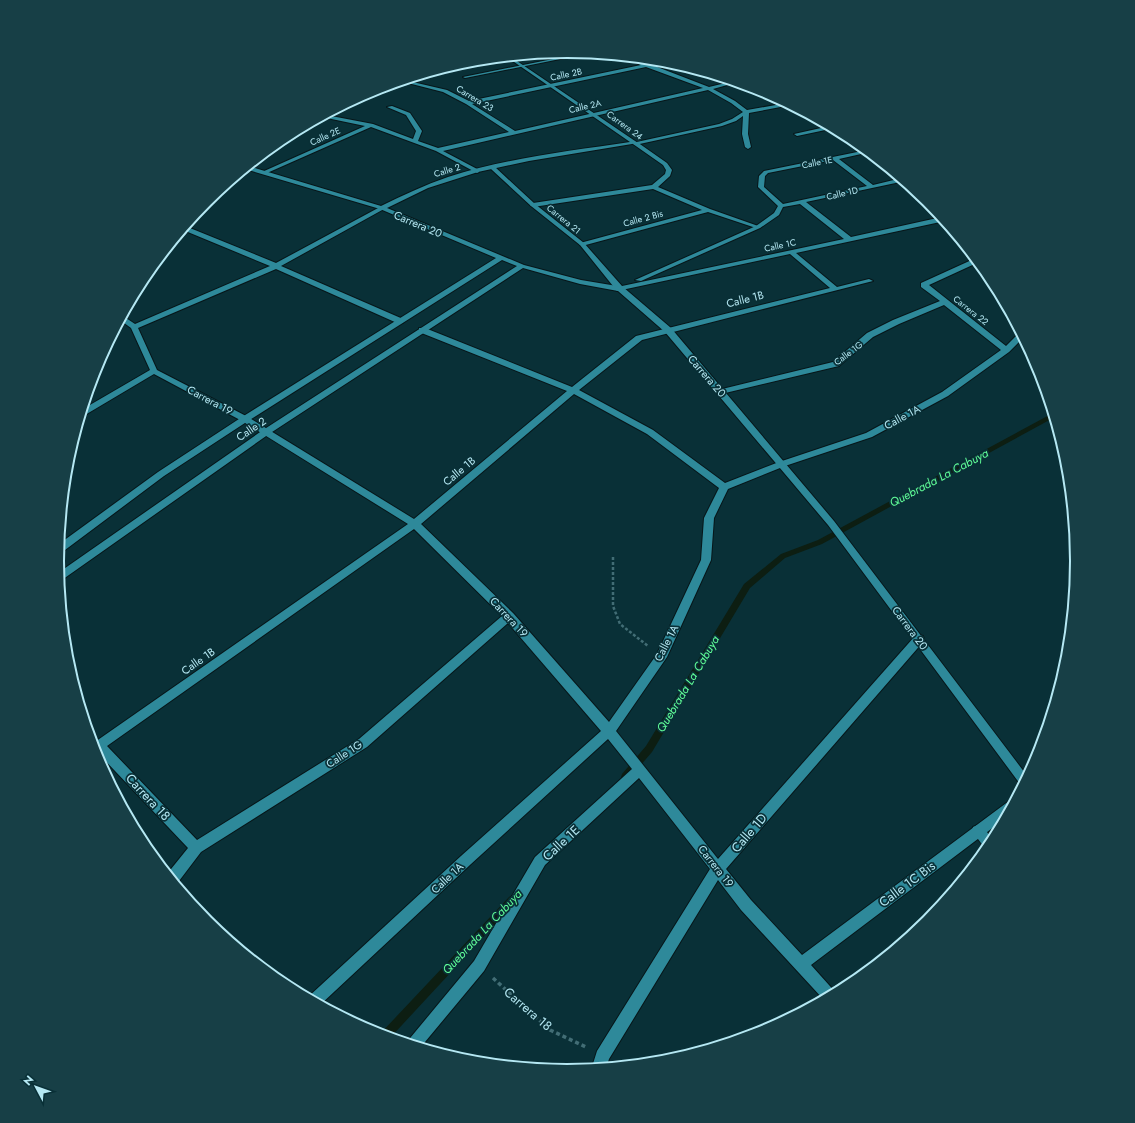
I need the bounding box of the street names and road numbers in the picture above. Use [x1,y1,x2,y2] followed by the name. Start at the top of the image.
[549,64,583,84] street label: Calle 2B
[454,82,496,114] street label: Carrera 23
[567,96,603,116] street label: Calle 2A
[604,107,646,143] street label: Carrera 24
[308,124,342,148] street label: Calle 2E
[801,153,833,171] street label: Calle 1E
[432,160,462,180] street label: Calle 2
[825,183,859,203] street label: Calle 1D
[544,201,584,237] street label: Carrera 21
[622,206,665,230] street label: Calle 2 Bis
[391,207,445,241] street label: Carrera 20
[763,235,797,255] street label: Calle 1C
[725,287,765,311] street label: Calle 1B
[951,292,991,328] street label: Carrera 22
[831,338,865,368] street label: Calle 1G
[684,351,730,401] street label: Carrera 20
[184,381,236,419] street label: Carrera 19
[881,400,924,433] street label: Calle 1A
[233,413,269,445] street label: Calle 2
[439,453,479,489] street label: Calle 1B
[486,593,532,641] street label: Carrera 19
[888,603,932,654] street label: Carrera 20
[650,621,682,664] street label: Calle 1A
[178,644,218,678] street label: Calle 1B
[323,736,366,772] street label: Calle 1G
[121,769,175,825] street label: Carrera 18
[727,809,771,857] street label: Calle 1D
[538,821,584,865] street label: Calle 1E
[694,842,738,890] street label: Carrera 19
[875,856,939,912] street label: Calle 1C Bis
[427,858,467,897] street label: Calle 1A
[500,983,556,1035] street label: Carrera 18

